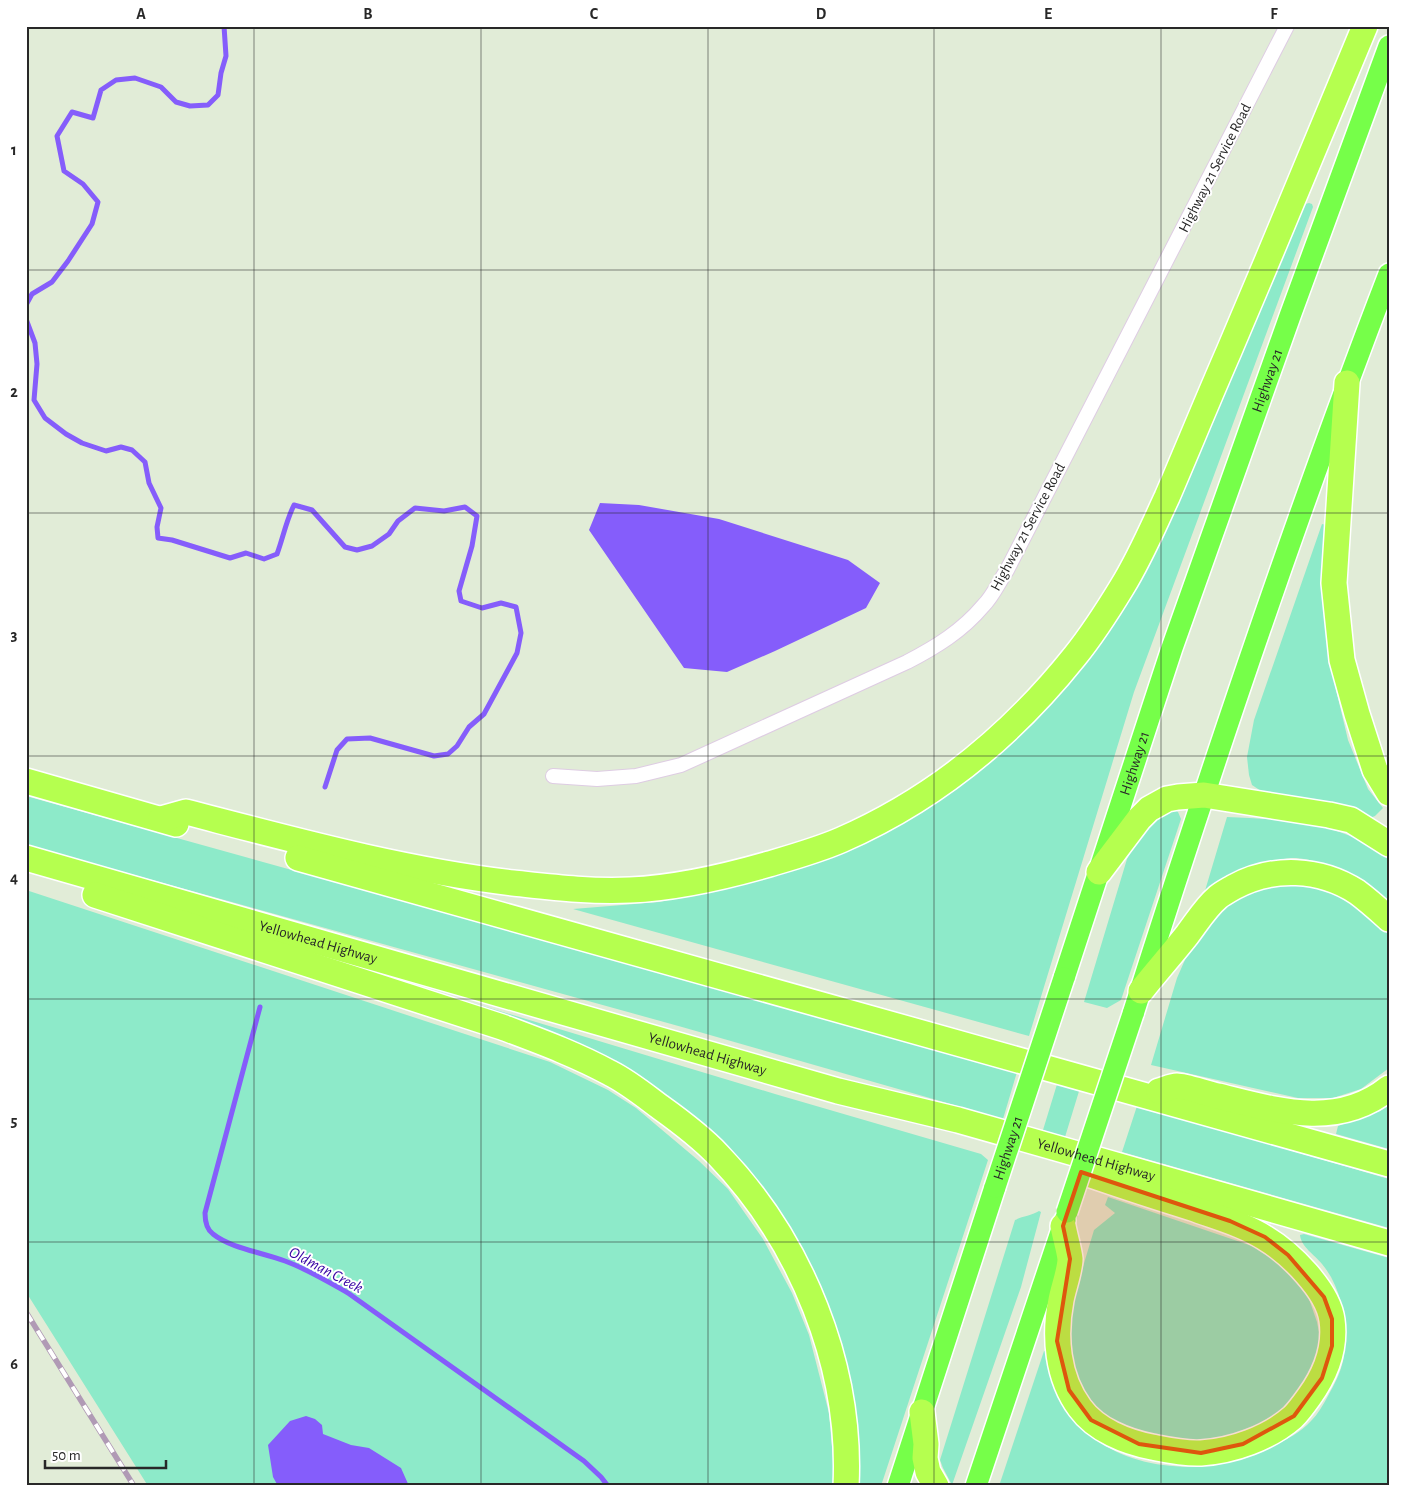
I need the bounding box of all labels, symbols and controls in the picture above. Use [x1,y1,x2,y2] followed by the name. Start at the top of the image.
[136,6,146,22] text: A
[363,6,373,22] text: B
[590,6,599,22] text: C
[816,6,827,22] text: D
[1044,6,1052,22] text: E
[1270,6,1278,22] text: F
[1176,101,1254,235] street label: Highway 21 Service Road
[11,142,17,158] text: 1
[1249,347,1285,414] street label: Highway 21
[10,384,18,400] text: 2
[988,460,1068,593] street label: Highway 21 Service Road
[11,627,18,643] text: 3
[1117,729,1152,797] street label: Highway 21
[10,870,18,886] text: 4
[257,918,380,966] street label: Yellowhead Highway
[647,1029,769,1078] street label: Yellowhead Highway
[11,1113,18,1129] text: 5
[990,1114,1025,1182] street label: Highway 21
[1035,1135,1158,1184] street label: Yellowhead Highway
[286,1244,366,1296] water label: Oldman Creek
[10,1356,18,1372] text: 6
[45,1437,166,1469] scale bar
[52,1448,81,1463] text: 50 m

